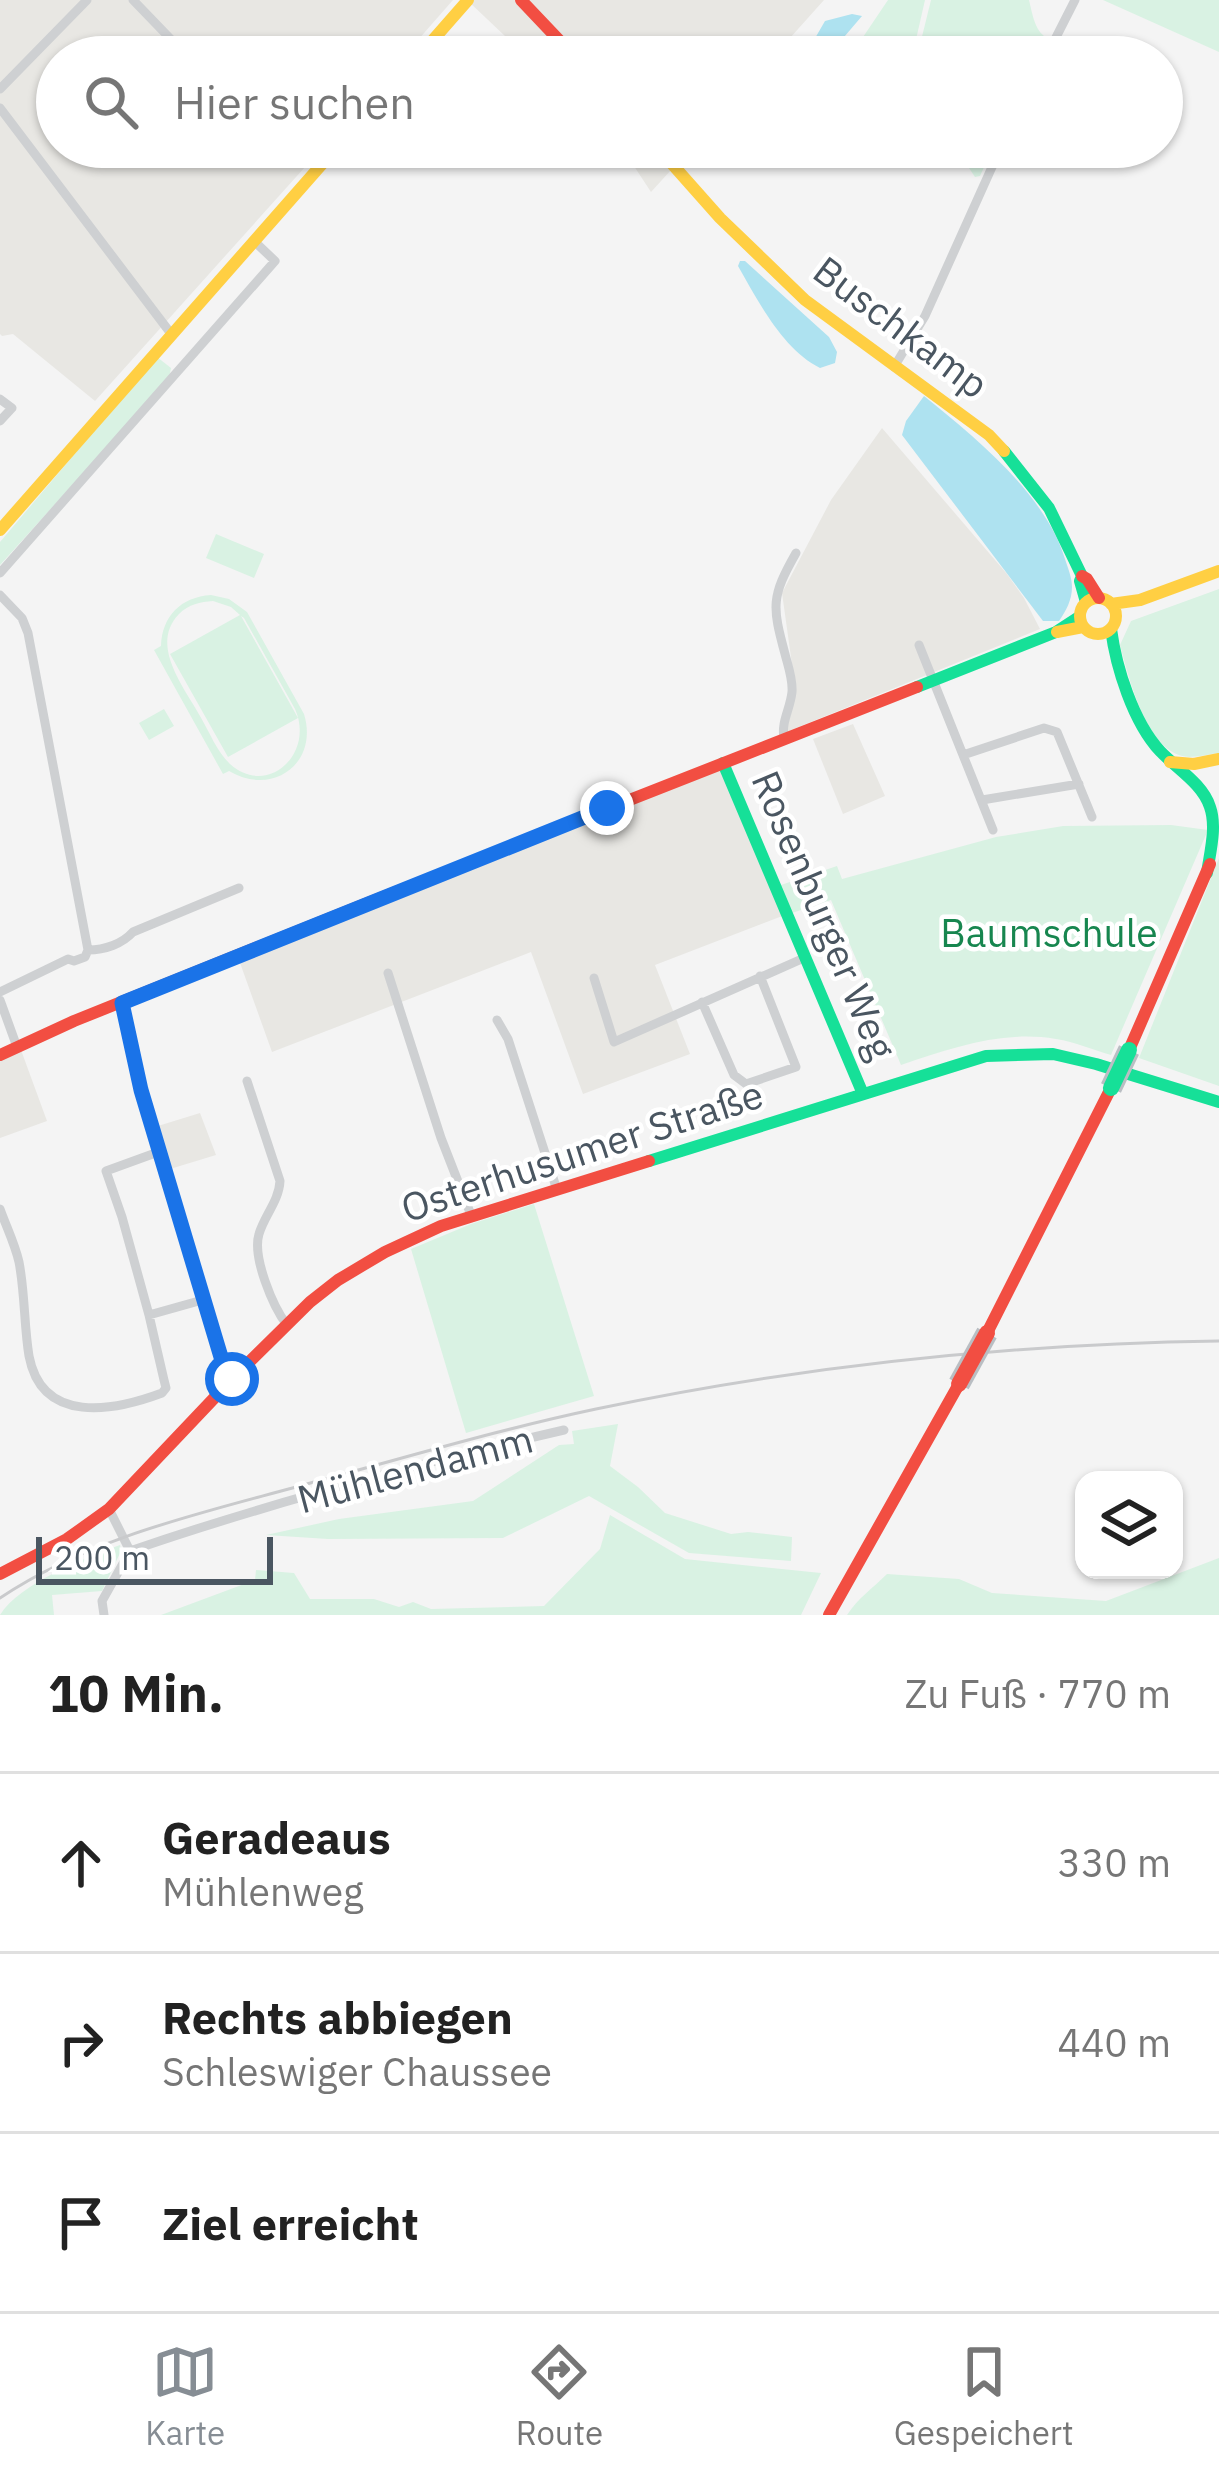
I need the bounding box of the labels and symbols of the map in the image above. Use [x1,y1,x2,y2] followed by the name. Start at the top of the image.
[804,244,999,409] street label: Buschkamp
[741,763,908,1067] street label: Rosenburger Weg
[580,781,634,835] route end
[940,907,1158,958] park label: Baumschule
[394,1068,769,1233] street label: Osterhusumer Straße
[205,1352,259,1406] route start
[292,1413,538,1524] street label: Mühlendamm
[36,1531,273,1584] scale bar

